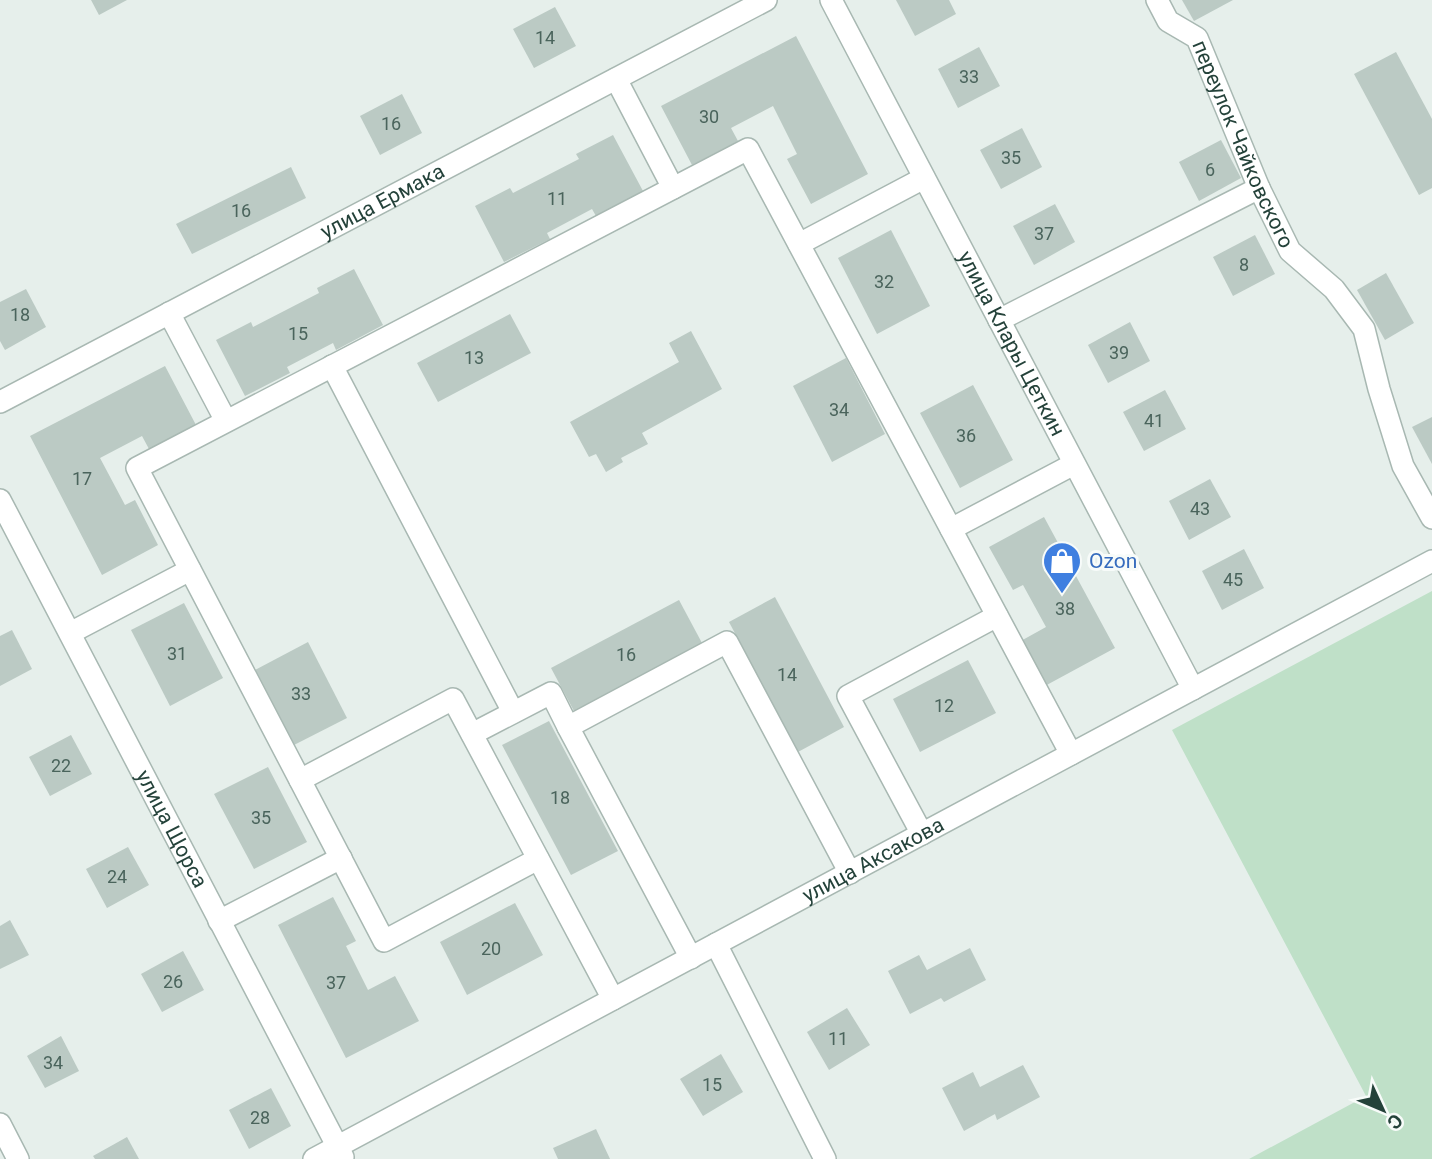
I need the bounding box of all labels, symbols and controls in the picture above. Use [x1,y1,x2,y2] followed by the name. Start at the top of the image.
[535,27,555,48] house number: 14
[1187,37,1299,252] street label: переулок Чайковского
[959,66,979,87] house number: 33
[699,106,719,127] house number: 30
[381,113,401,134] house number: 16
[1001,147,1021,168] house number: 35
[317,159,449,244] street label: улица Ермака
[1205,159,1215,180] house number: 6
[547,188,567,209] house number: 11
[231,200,251,221] house number: 16
[1034,223,1054,244] house number: 37
[953,247,1070,440] street label: улица Клары Цеткин
[1239,254,1249,275] house number: 8
[874,271,894,292] house number: 32
[10,304,30,325] house number: 18
[288,323,308,344] house number: 15
[1109,342,1129,363] house number: 39
[464,347,484,368] house number: 13
[829,399,849,420] house number: 34
[1144,410,1164,431] house number: 41
[956,425,976,446] house number: 36
[72,468,92,489] house number: 17
[1190,498,1210,519] house number: 43
[1041,540,1083,595] shop icon: Ozon
[1089,549,1137,573] place label: Ozon
[1223,569,1243,590] house number: 45
[1055,598,1075,619] house number: 38
[167,643,187,664] house number: 31
[616,644,636,665] house number: 16
[777,664,797,685] house number: 14
[291,683,311,704] house number: 33
[934,695,954,716] house number: 12
[51,755,71,776] house number: 22
[131,766,212,892] street label: улица Щорса
[550,787,570,808] house number: 18
[251,807,271,828] house number: 35
[798,812,948,908] street label: улица Аксакова
[107,866,127,887] house number: 24
[481,938,501,959] house number: 20
[163,971,183,992] house number: 26
[326,972,346,993] house number: 37
[828,1028,848,1049] house number: 11
[43,1052,63,1073] house number: 34
[702,1074,722,1095] house number: 15
[1348,1075,1418,1145] north arrow
[250,1107,270,1128] house number: 28
[1382,1109,1407,1134] text: С

